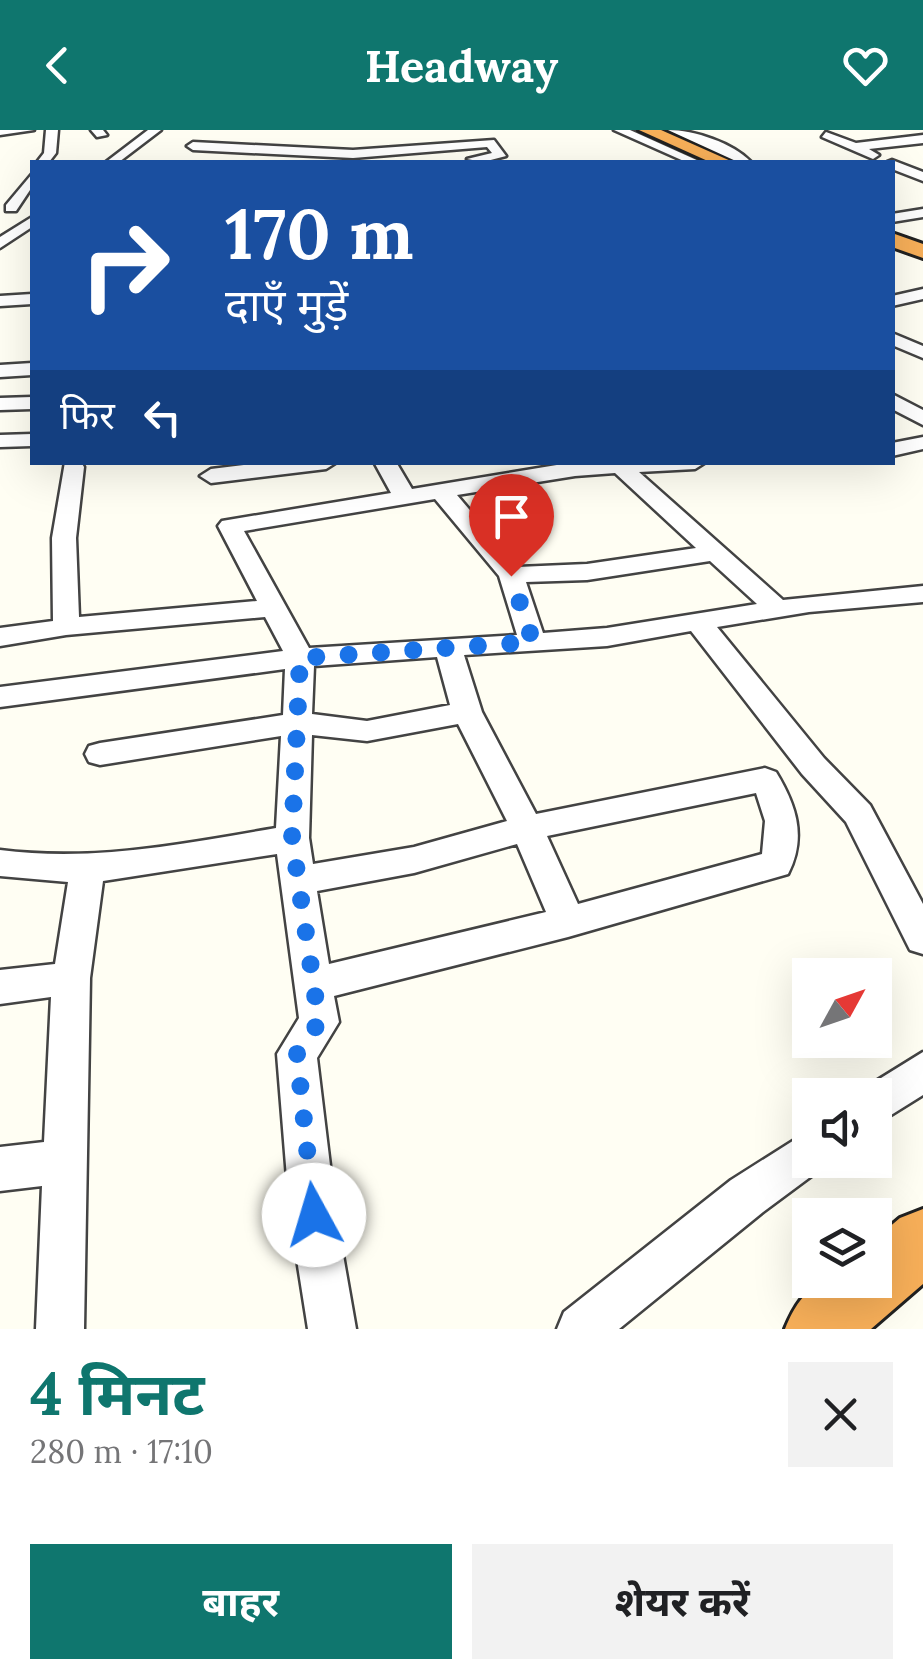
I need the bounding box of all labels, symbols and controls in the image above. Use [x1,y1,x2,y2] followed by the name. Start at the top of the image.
[365,37,558,94] text: Headway
[30,38,85,93] icon: back
[838,38,893,93] icon: heart
[225,189,414,278] text: 170 m
[60,200,190,330] icon: right
[225,276,348,333] text: दाएँ मुड़ें
[135,390,190,445] icon: left
[60,391,115,439] text: फिर
[469,474,554,577] pin
[484,489,539,544] icon: arrive
[792,958,892,1058] north arrow
[792,958,892,1298] map controls
[792,1078,892,1178] button: sound
[262,1163,366,1267] position arrow
[792,1198,892,1298] button: layers
[30,1355,205,1431] text: 4 मिनट
[788,1362,893,1467] button: close
[30,1431,213,1472] text: 280 m · 17:10
[30,1544,452,1659] button: बाहर
[472,1544,893,1659] button: शेयर करें

